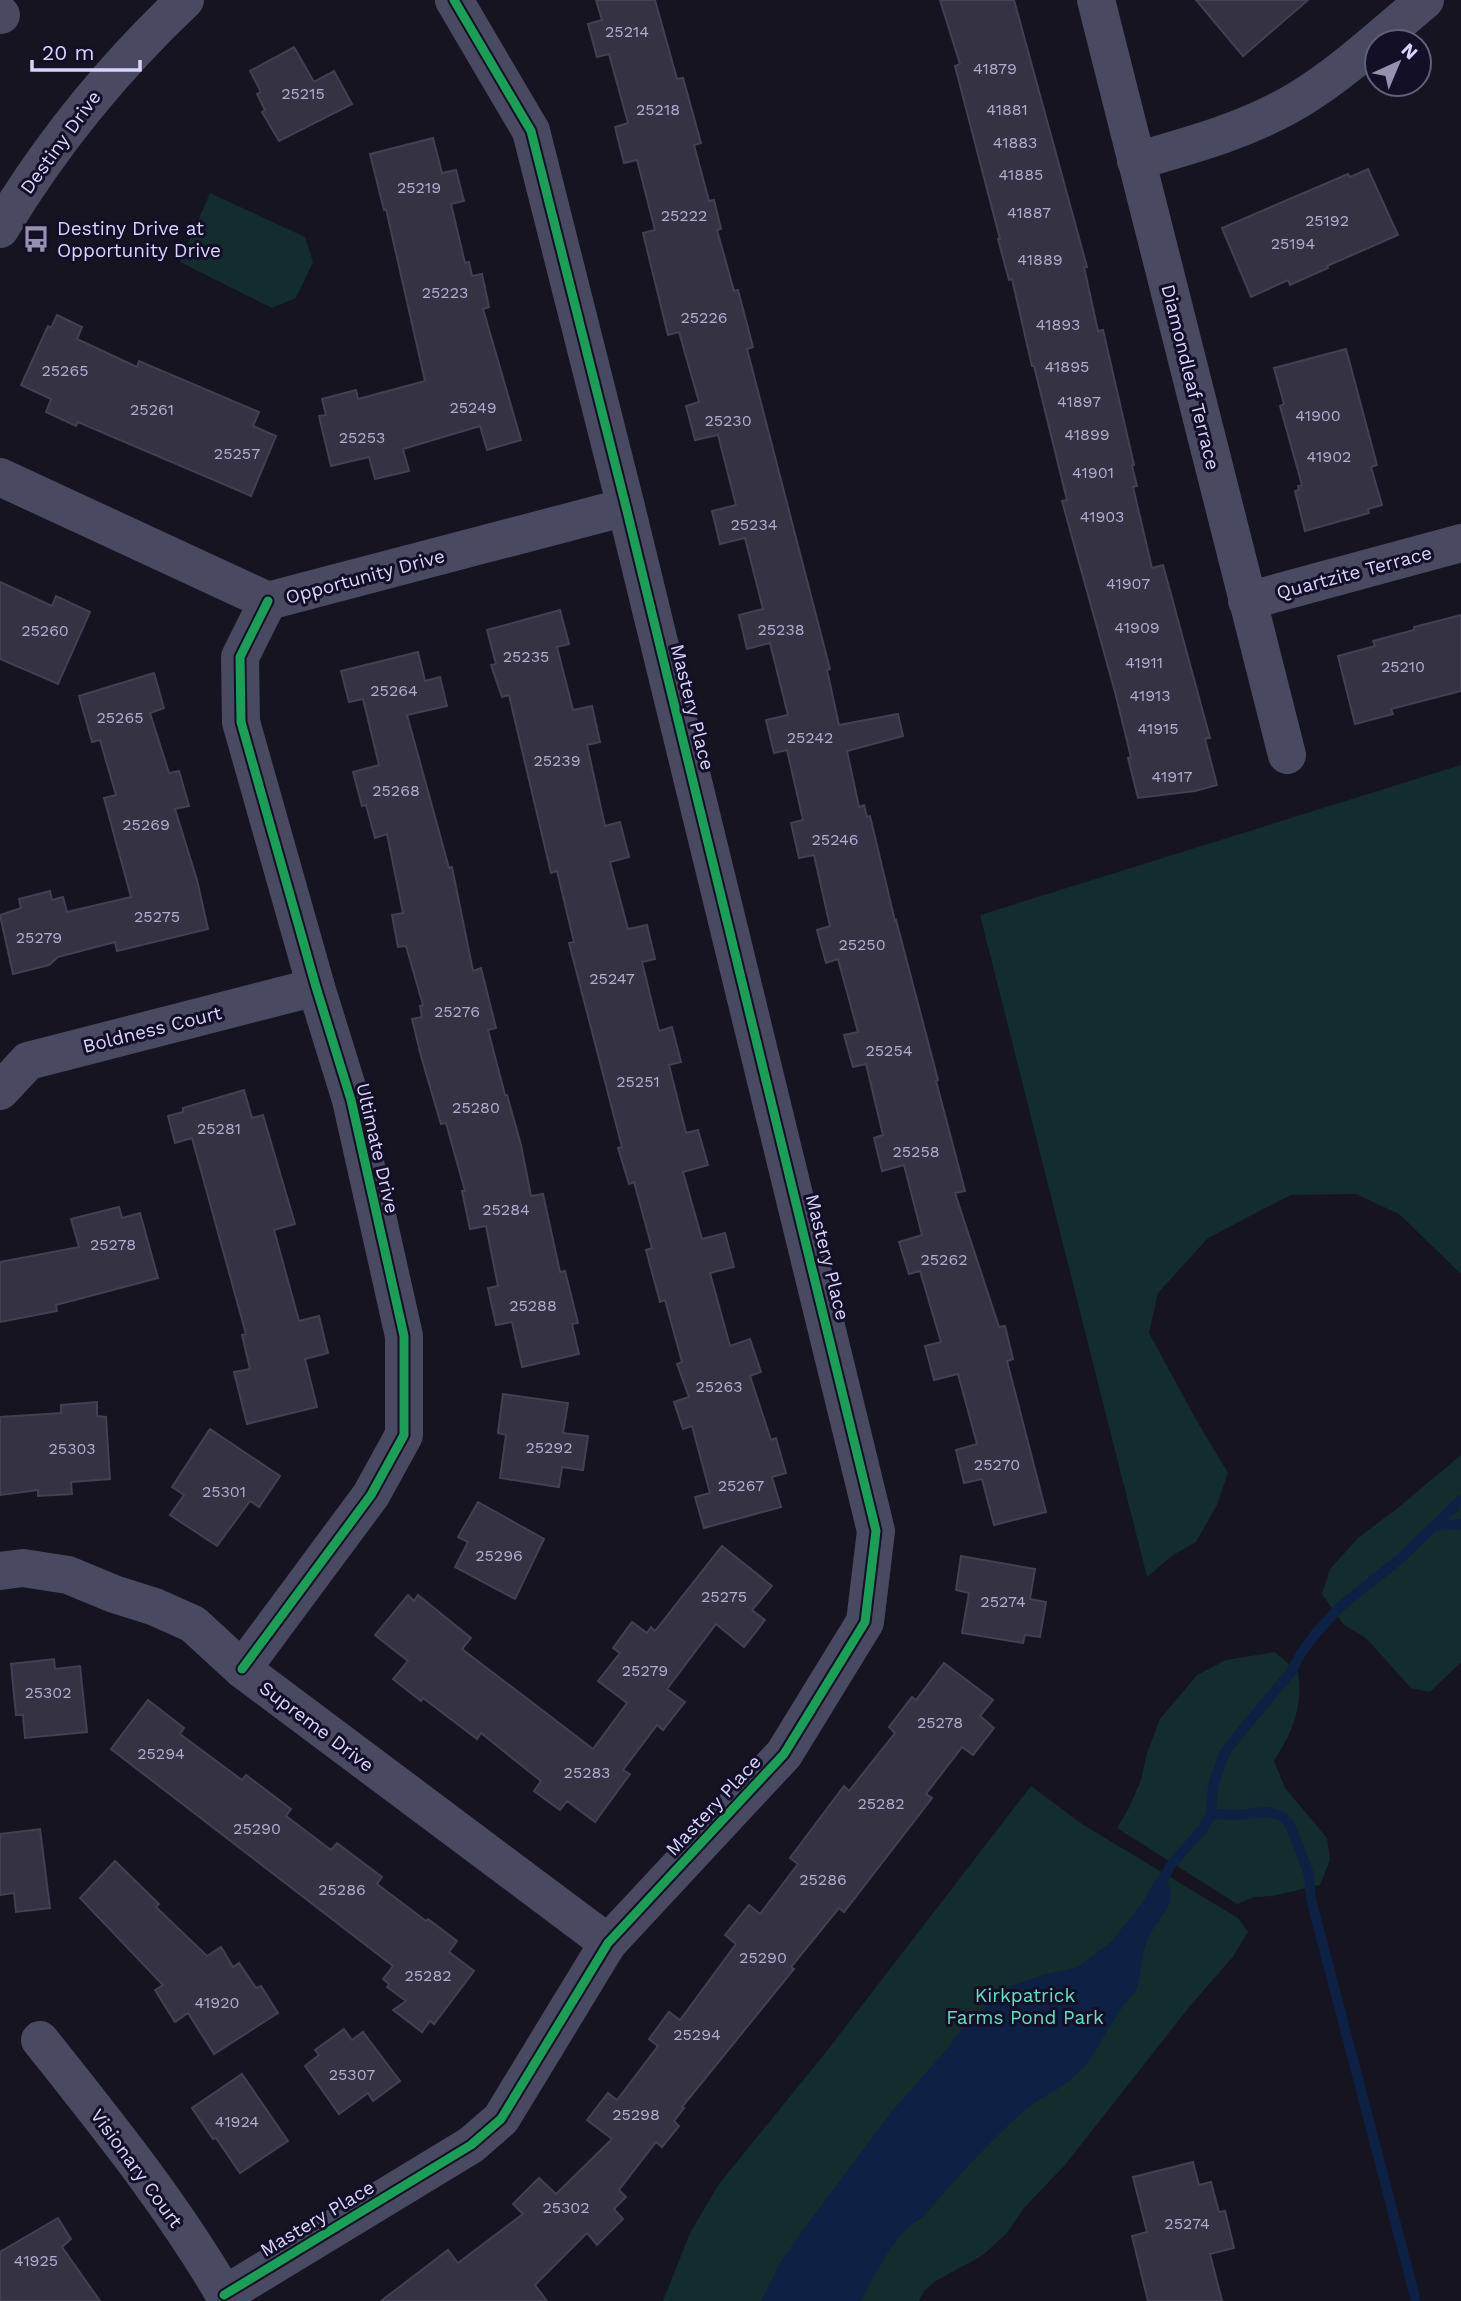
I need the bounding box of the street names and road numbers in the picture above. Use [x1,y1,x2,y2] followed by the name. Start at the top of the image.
[15,86,106,199] street label: Destiny Drive
[1156,282,1225,472] street label: Diamondleaf Terrace
[1274,541,1434,604] street label: Quartzite Terrace
[283,544,447,609] street label: Opportunity Drive
[666,642,719,773] street label: Mastery Place
[80,1001,224,1058] street label: Boldness Court
[351,1081,404,1215] street label: Ultimate Drive
[801,1192,854,1323] street label: Mastery Place
[255,1676,378,1777] street label: Supreme Drive
[661,1750,766,1860] street label: Mastery Place
[86,2104,187,2232] street label: Visionary Court
[256,2175,379,2262] street label: Mastery Place

